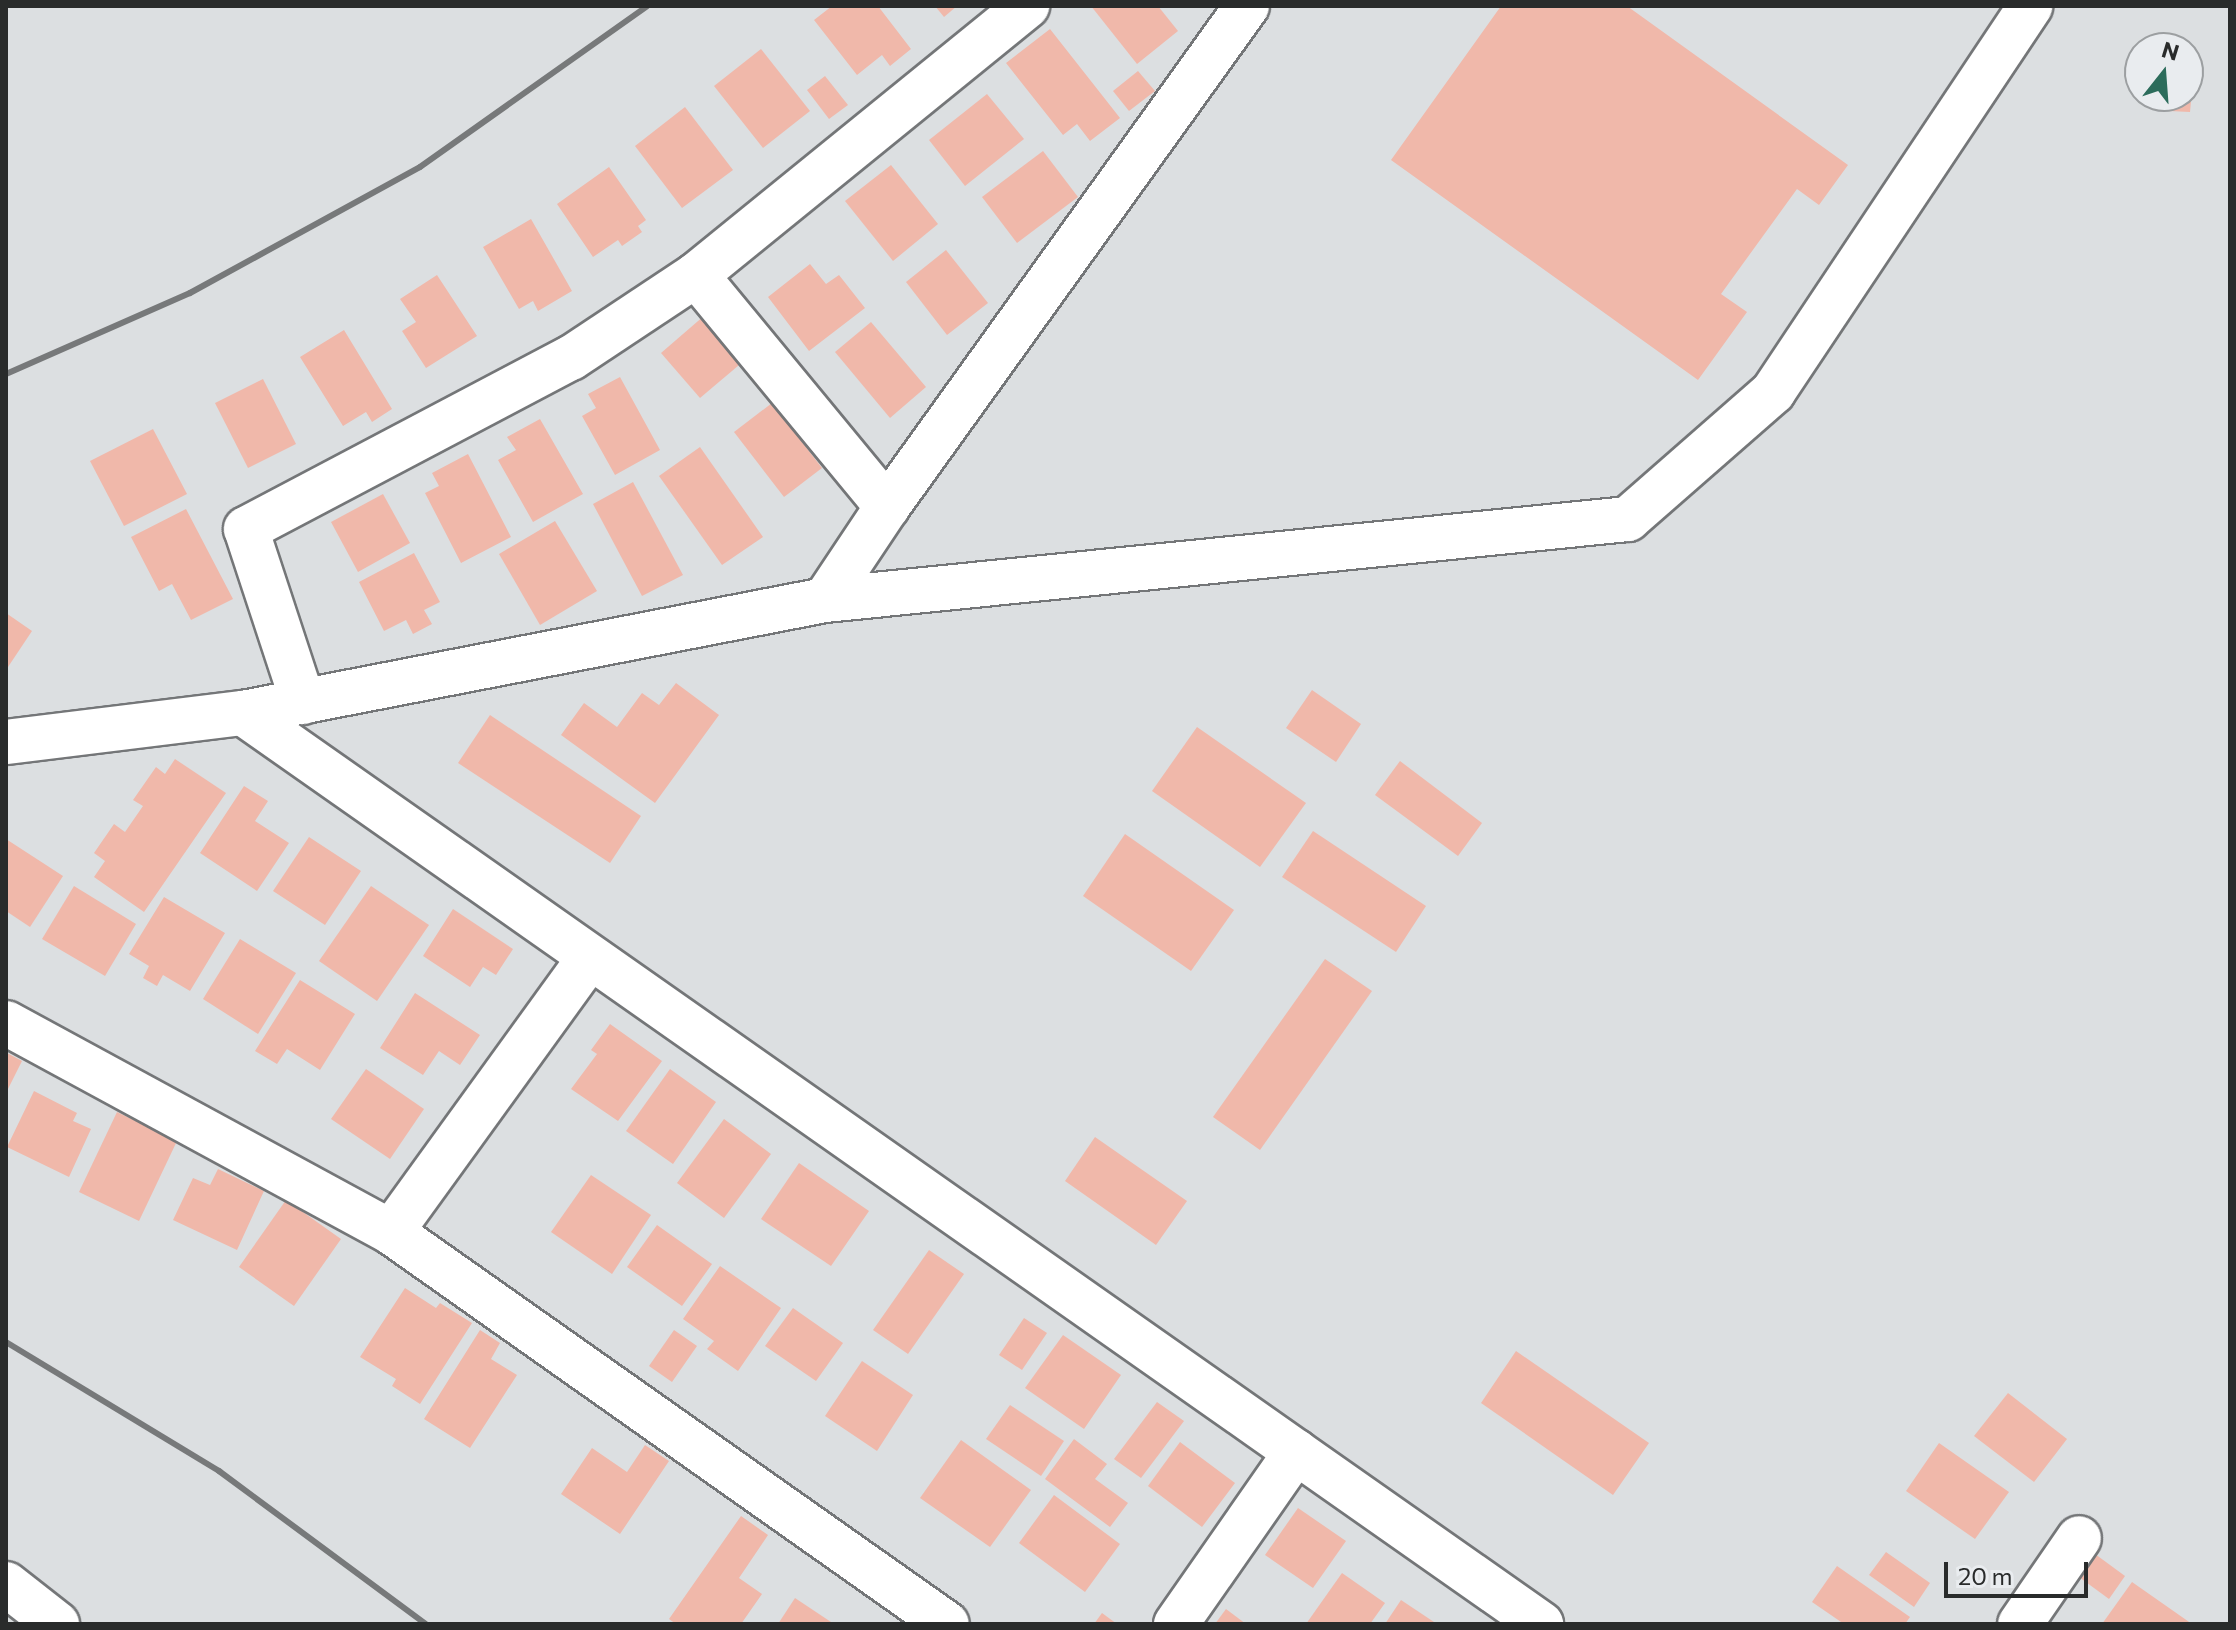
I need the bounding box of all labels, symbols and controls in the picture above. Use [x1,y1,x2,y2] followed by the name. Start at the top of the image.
[2124,32,2204,112] north arrow
[2159,35,2182,66] text: N
[1948,1546,2092,1596] scale bar
[1958,1561,2012,1590] text: 20 m

